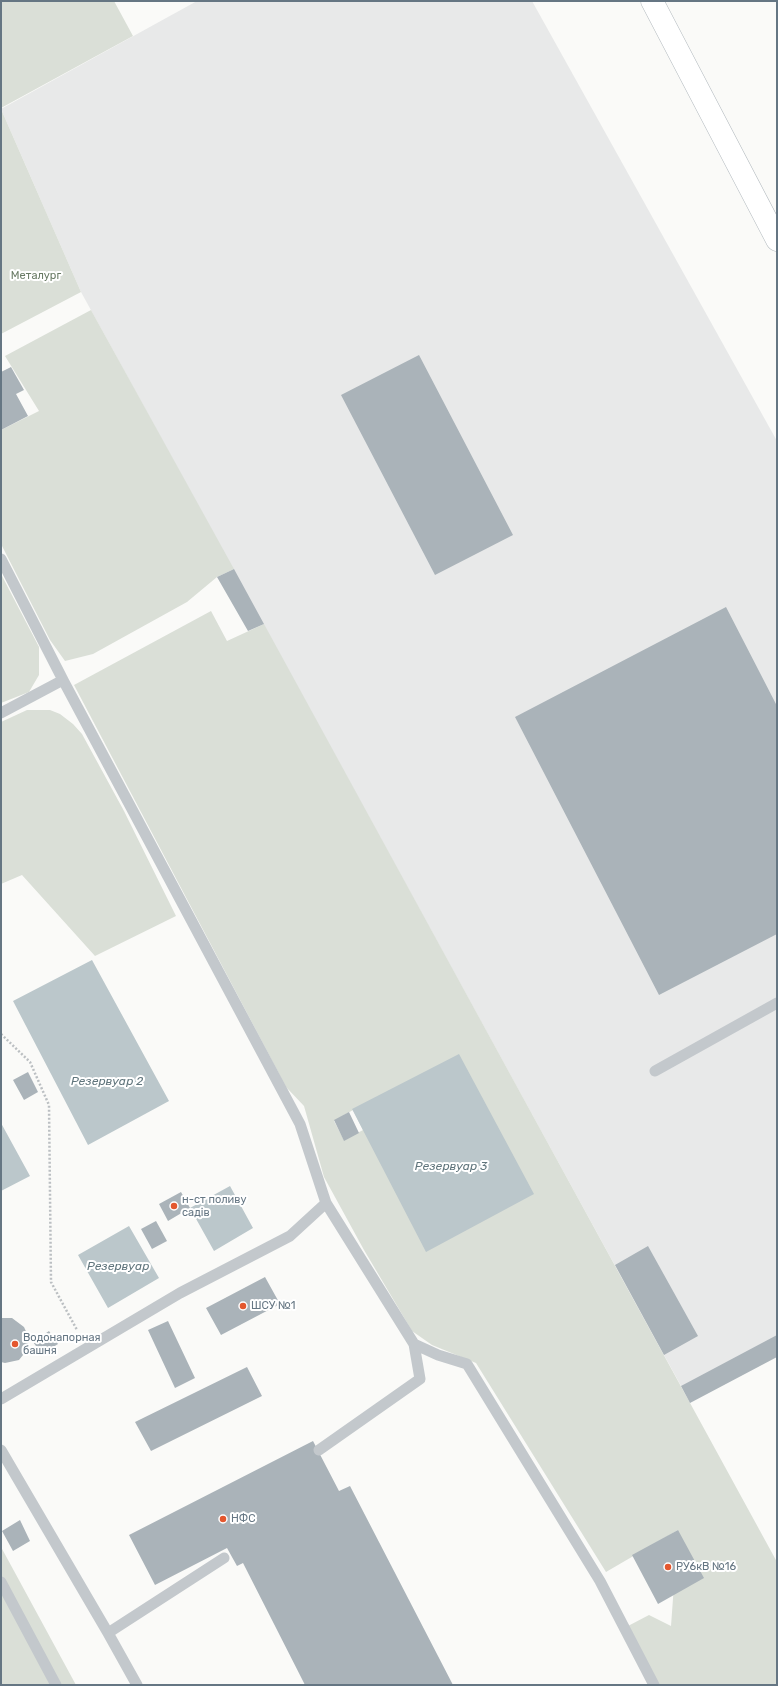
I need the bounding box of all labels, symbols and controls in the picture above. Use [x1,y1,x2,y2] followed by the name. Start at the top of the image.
[11,269,61,283] park label: Металург
[71,1075,143,1089] water label: Резервуар 2
[415,1160,487,1174] water label: Резервуар 3
[182,1193,246,1219] place label: н-ст поливу садів
[169,1201,179,1211] marker: н-ст поливу садів
[87,1260,149,1274] water label: Резервуар
[251,1299,295,1313] place label: ШСУ №1
[238,1301,248,1311] marker: ШСУ №1
[23,1331,100,1357] place label: Водонапорная башня
[10,1339,20,1349] marker: Водонапорная башня
[231,1512,256,1526] place label: НФС
[218,1514,228,1524] marker: НФС
[676,1560,736,1574] place label: РУ6кВ №16
[663,1562,673,1572] marker: РУ6кВ №16

